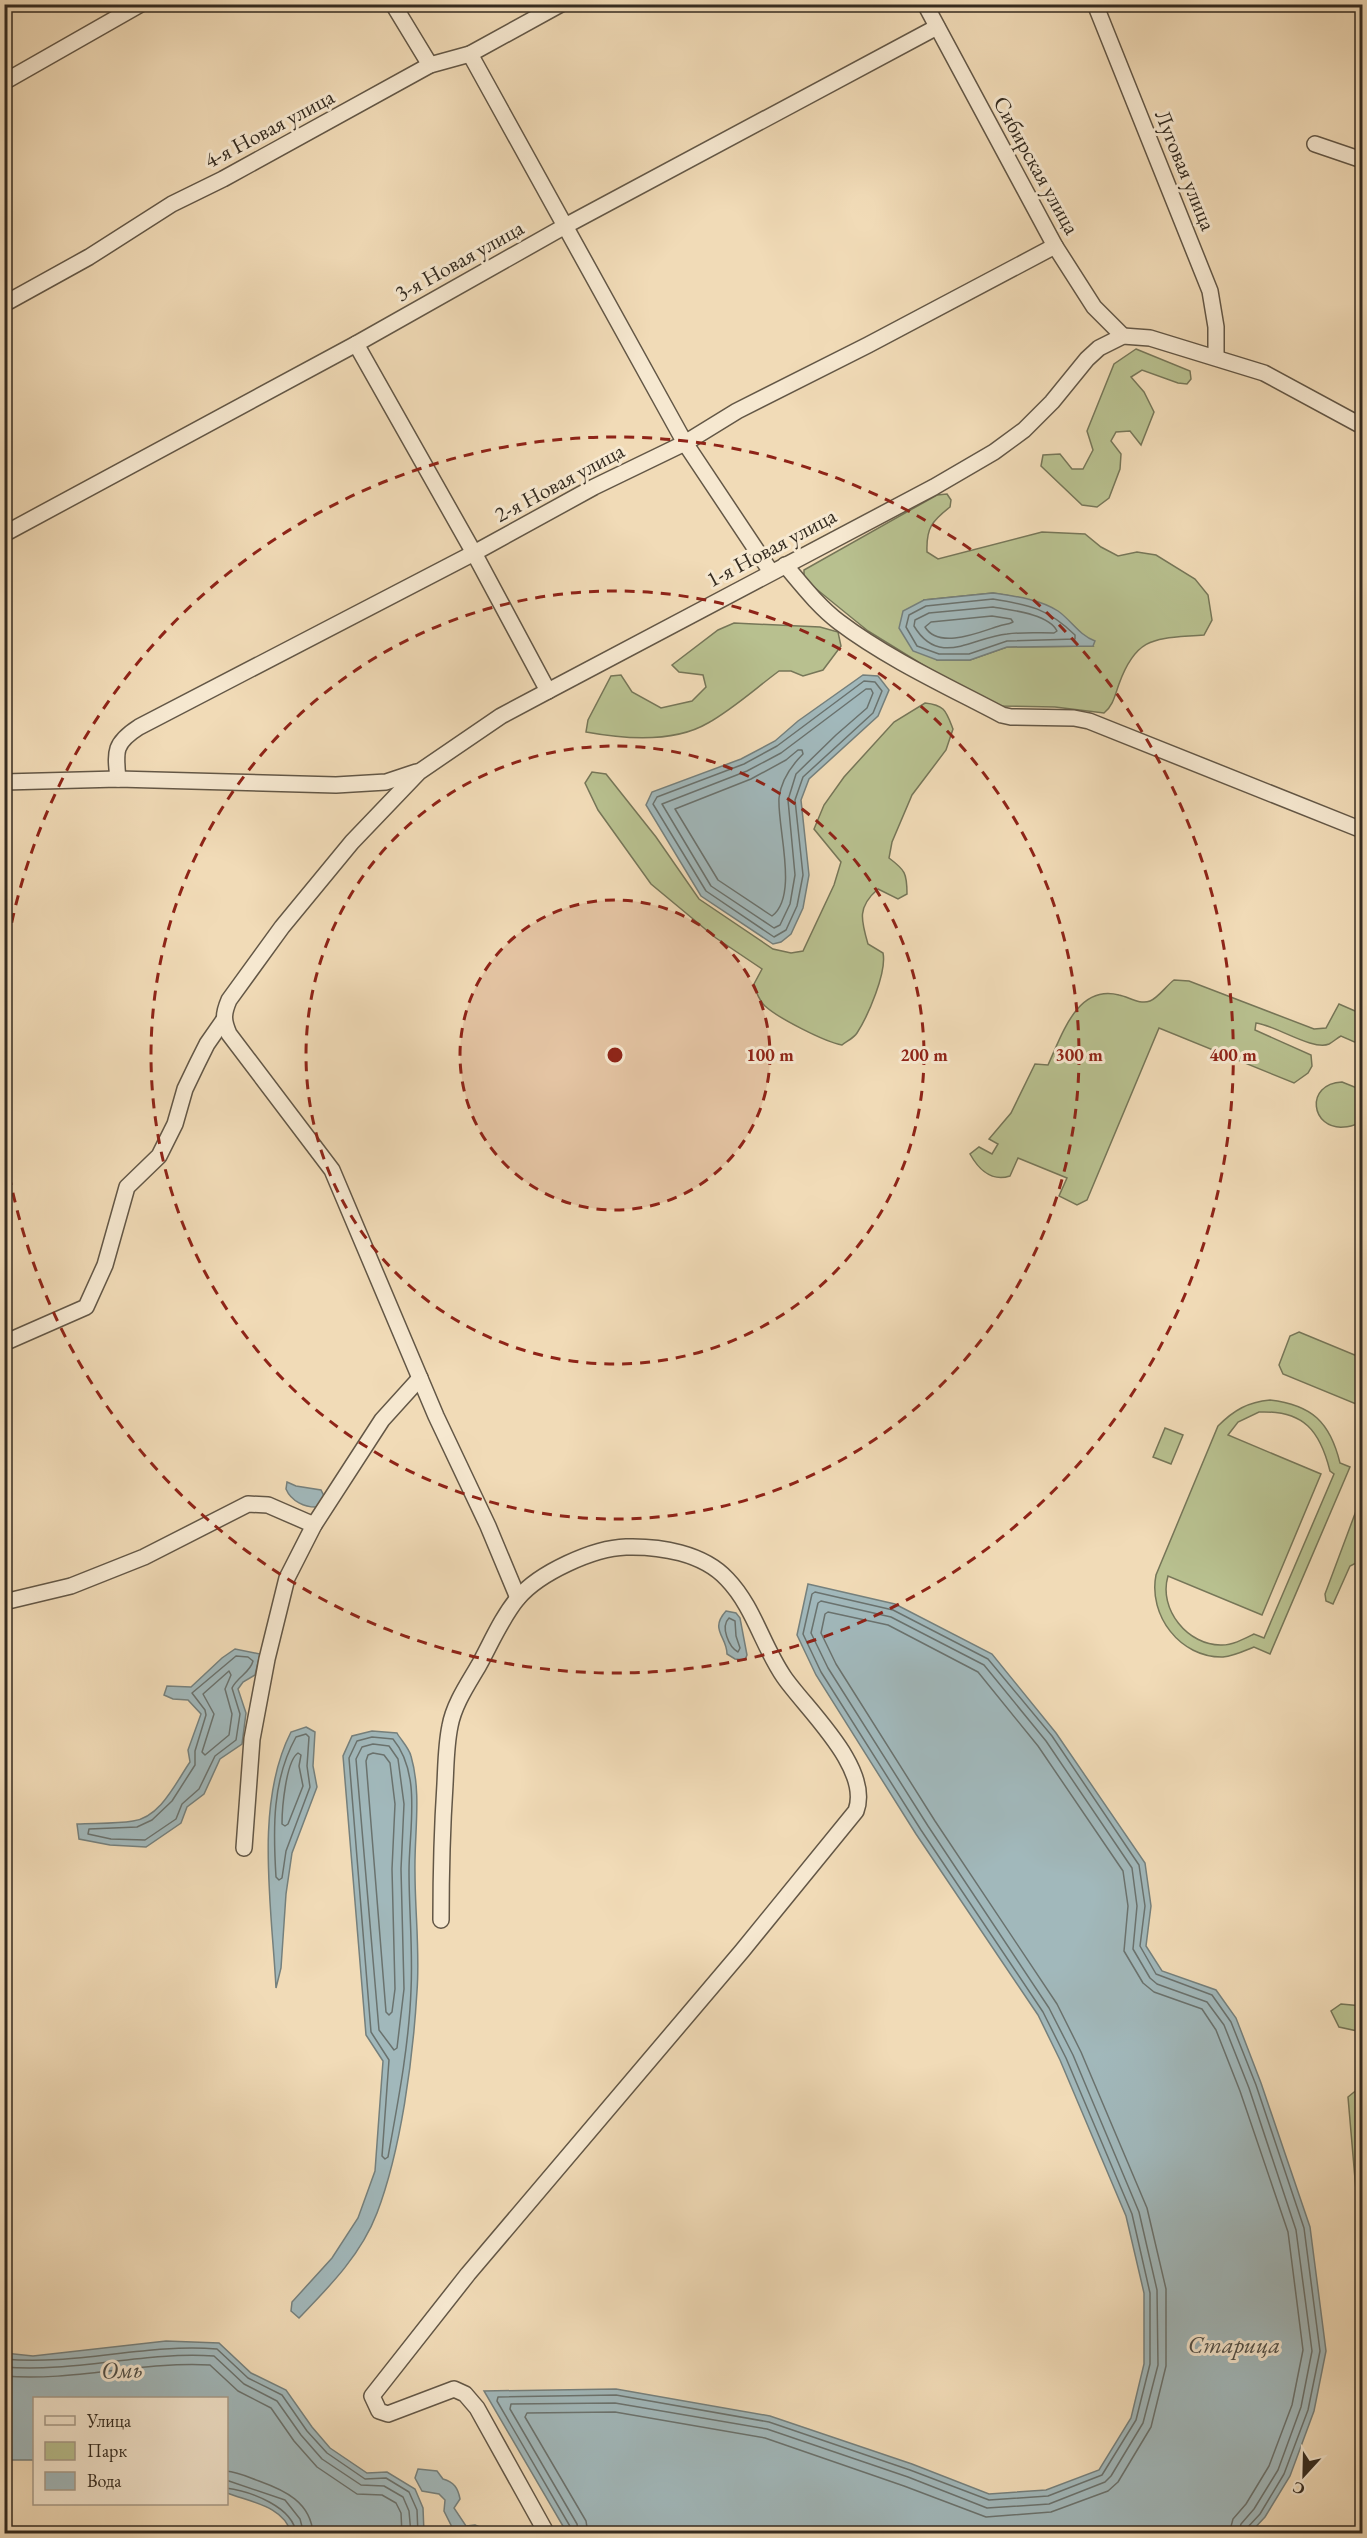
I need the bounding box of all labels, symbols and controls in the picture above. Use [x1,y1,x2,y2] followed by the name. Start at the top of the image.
[199,82,339,175] street label: 4-я Новая улица
[987,91,1087,240] street label: Сибирская улица
[1148,106,1223,235] street label: Луговая улица
[390,213,529,308] street label: 3-я Новая улица
[489,436,629,529] street label: 2-я Новая улица
[701,501,841,594] street label: 1-я Новая улица
[746,1043,794,1066] text: 100 m
[900,1043,948,1066] text: 200 m
[1055,1043,1103,1066] text: 300 m
[1209,1043,1257,1066] text: 400 m
[605,1045,625,1065] centre of rings
[1188,2329,1280,2360] water label: Старица
[101,2353,143,2386] water label: Омь
[33,2397,228,2505] legend
[86,2409,132,2432] text: Улица
[87,2439,127,2462] text: Парк
[1274,2445,1334,2505] north arrow
[87,2469,122,2492] text: Вода
[1289,2477,1308,2500] text: С

